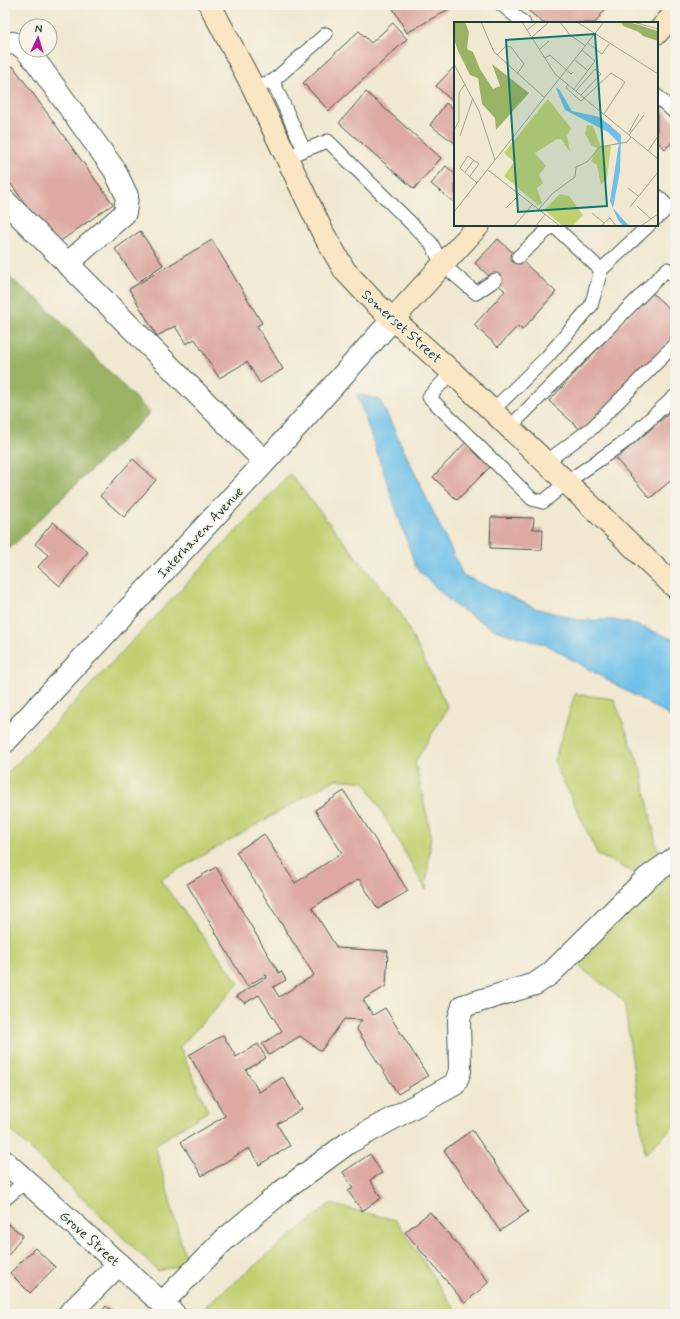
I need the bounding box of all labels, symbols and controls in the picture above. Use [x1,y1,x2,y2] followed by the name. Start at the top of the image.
[18,18,58,58] north arrow
[34,22,43,36] text: N
[454,22,658,226] inset map
[357,286,446,368] street label: Somerset Street
[154,483,248,582] street label: Interhaven Avenue
[55,1207,123,1271] street label: Grove Street

